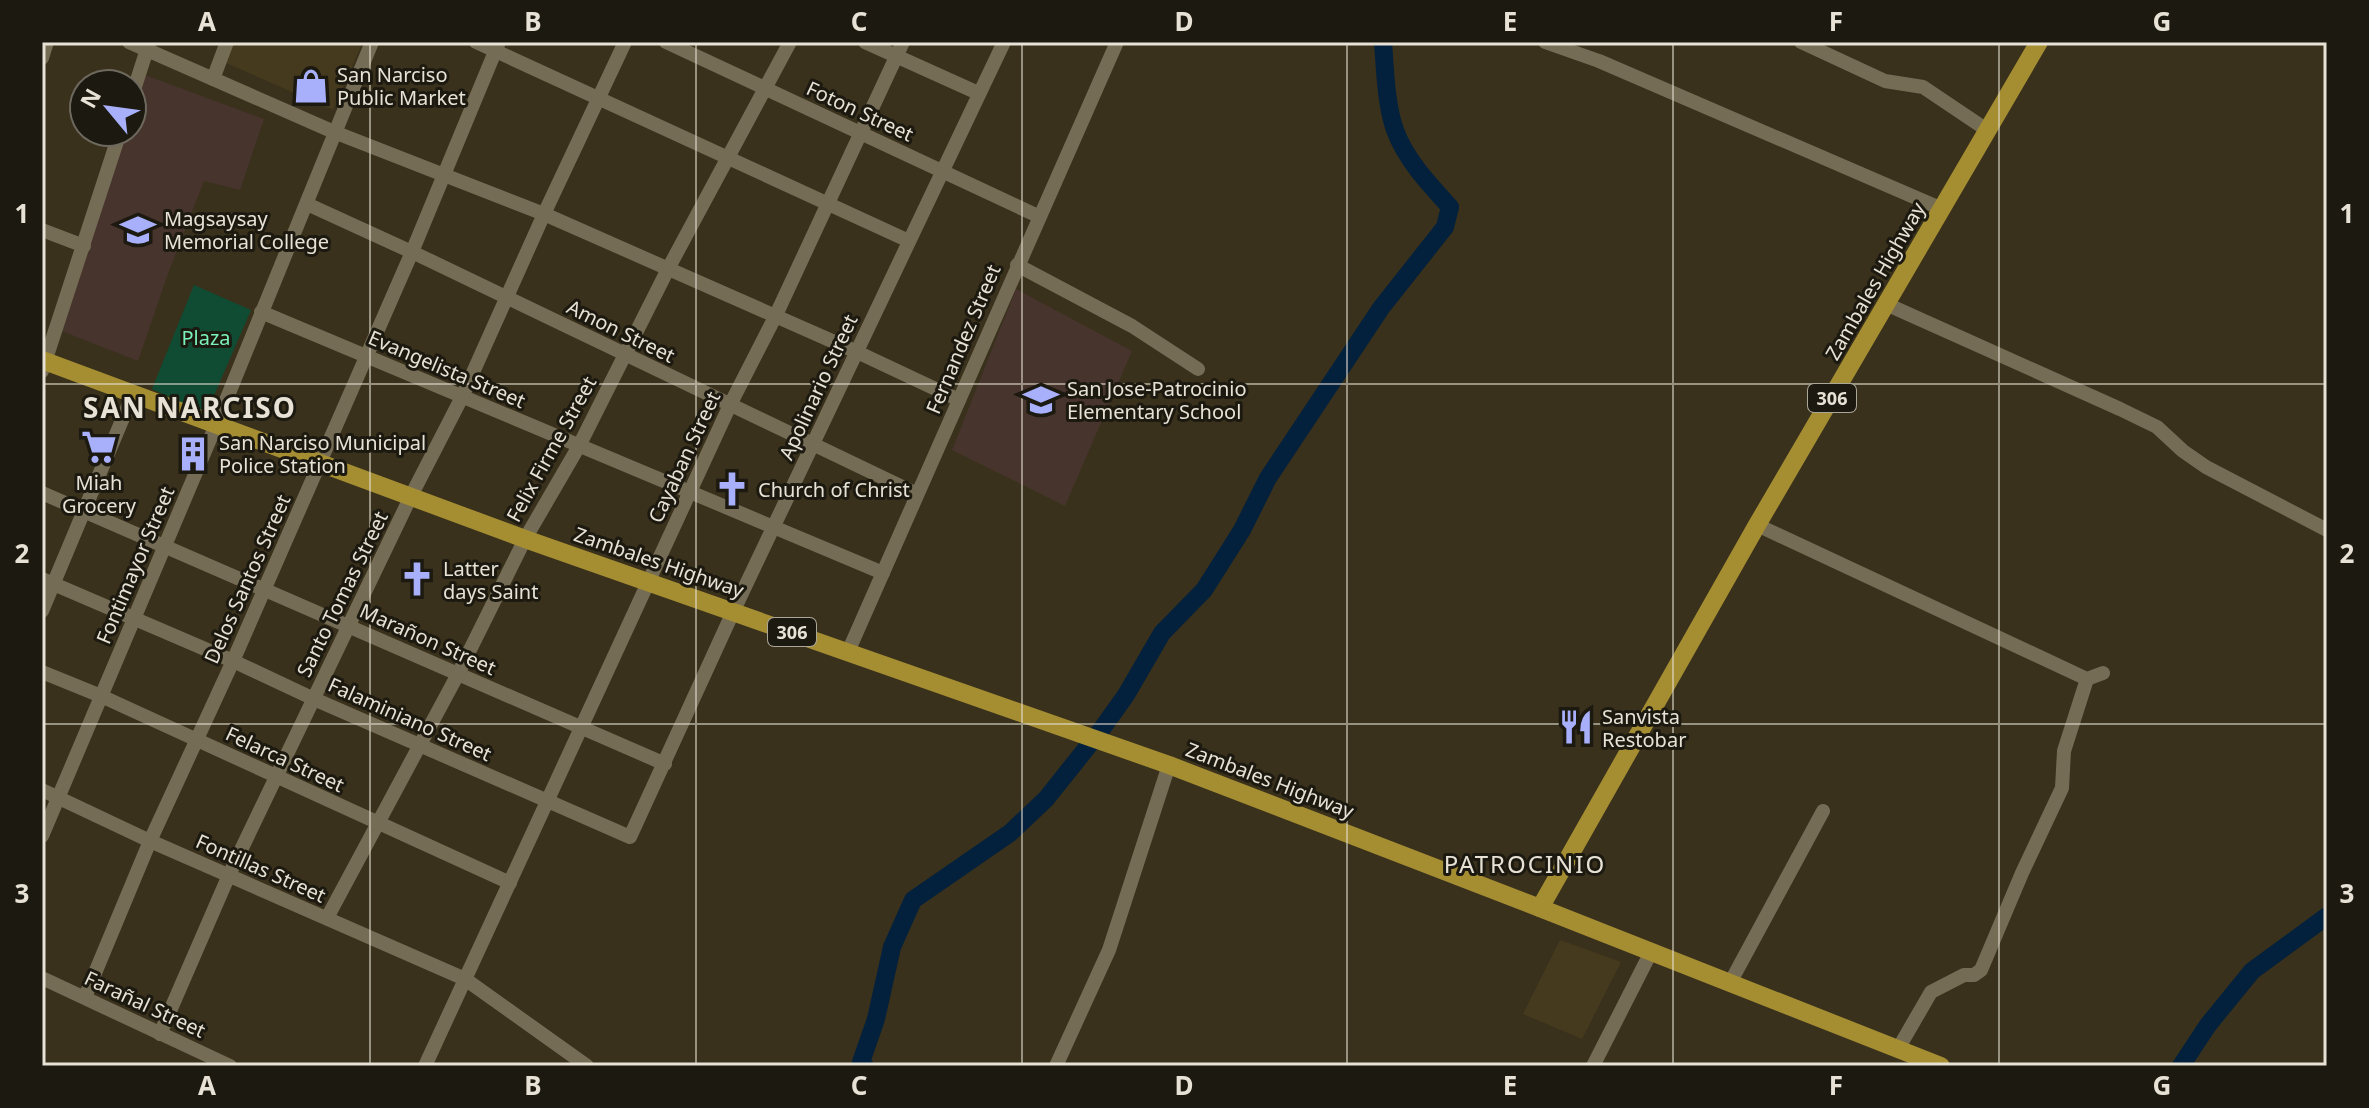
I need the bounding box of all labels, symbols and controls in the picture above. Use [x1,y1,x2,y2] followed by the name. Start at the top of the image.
[198,3,216,39] text: A
[524,3,542,39] text: B
[851,3,867,39] text: C
[1174,3,1194,39] text: D
[1503,3,1517,39] text: E
[1829,3,1843,39] text: F
[2153,3,2171,39] text: G
[337,61,466,111] place label: San Narciso Public Market
[292,67,330,105] shop icon: San Narciso Public Market
[68,68,148,148] north arrow
[802,74,918,148] street label: Foton Street
[72,83,107,113] text: N
[15,195,29,231] text: 1
[2340,195,2354,231] text: 1
[1819,197,1932,365] street label: Zambales Highway
[164,205,329,255] place label: Magsaysay Memorial College
[119,211,157,249] school or university icon: Magsaysay Memorial College
[919,260,1007,418] street label: Fernandez Street
[563,293,679,369] street label: Amon Street
[772,310,864,464] street label: Apolinario Street
[181,324,231,351] park label: Plaza
[364,324,530,414] street label: Evangelista Street
[500,371,602,527] street label: Felix Firme Street
[1067,375,1247,425] place label: San Jose-Patrocinio Elementary School
[1022,381,1060,419] school or university icon: San Jose-Patrocinio Elementary School
[1808,384,1856,412] road number: 306
[642,387,726,527] street label: Cayaban Street
[83,388,297,426] district label: SAN NARCISO
[80,428,118,466] supermarket icon: Miah Grocery
[219,429,426,479] place label: San Narciso Municipal Police Station
[174,435,212,473] building icon: San Narciso Municipal Police Station
[62,469,137,519] place label: Miah Grocery
[713,470,751,508] church icon: Church of Christ
[758,476,910,503] place label: Church of Christ
[90,482,180,648] street label: Fontimayor Street
[198,490,296,668] street label: Delos Santos Street
[290,507,394,681] street label: Santo Tomas Street
[571,520,748,604] street label: Zambales Highway
[15,535,30,571] text: 2
[2340,535,2355,571] text: 2
[443,555,538,605] place label: Latter days Saint
[398,560,436,598] church icon: Latter days Saint
[356,597,500,681] street label: Marañon Street
[768,618,816,646] road number: 306
[324,671,496,767] street label: Falaminiano Street
[1602,703,1686,753] place label: Sanvista Restobar
[1557,708,1595,746] restaurant icon: Sanvista Restobar
[221,720,349,798] street label: Felarca Street
[1182,736,1359,825] street label: Zambales Highway
[192,827,330,909] street label: Fontillas Street
[1444,847,1606,880] district label: PATROCINIO
[15,875,29,911] text: 3
[2340,875,2354,911] text: 3
[80,964,210,1044] street label: Farañal Street
[198,1067,216,1103] text: A
[524,1067,542,1103] text: B
[851,1067,867,1103] text: C
[1174,1067,1194,1103] text: D
[1503,1067,1517,1103] text: E
[1829,1067,1843,1103] text: F
[2153,1067,2171,1103] text: G

